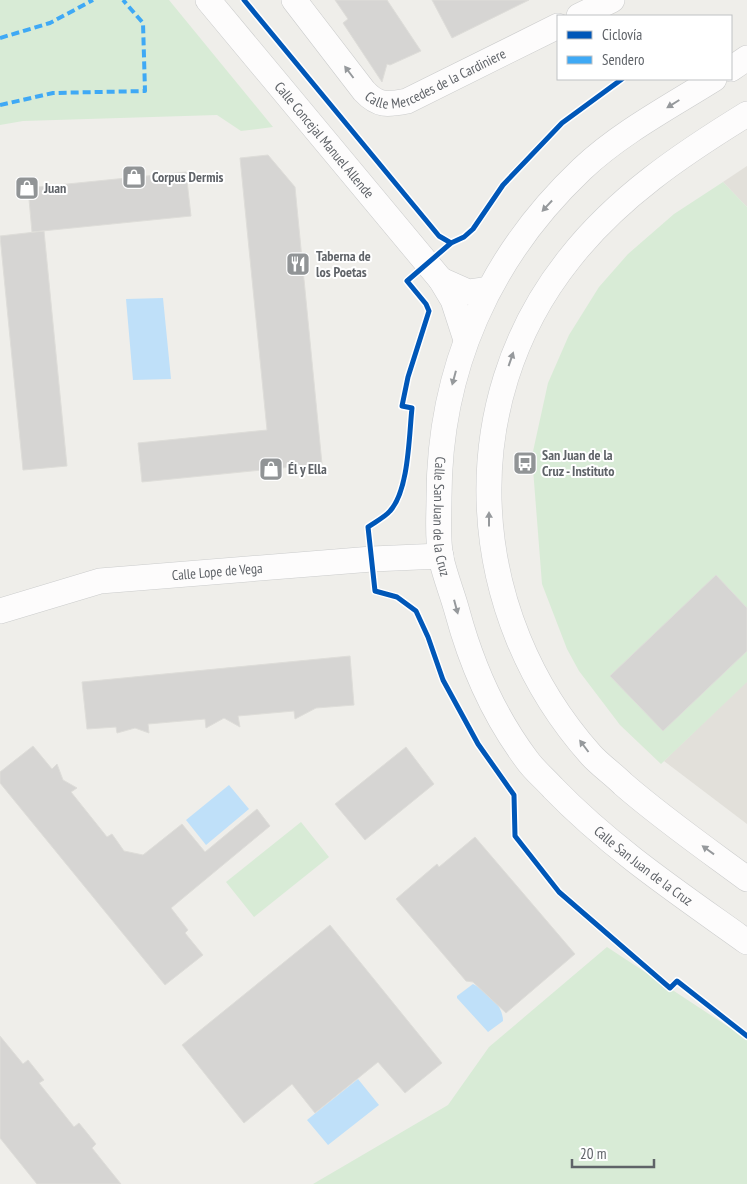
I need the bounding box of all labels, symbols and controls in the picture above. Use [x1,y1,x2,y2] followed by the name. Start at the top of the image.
[557,15,732,80] legend
[602,25,642,44] text: Ciclovía
[361,44,509,113] street label: Calle Mercedes de la Cardiniere
[602,50,644,69] text: Sendero
[344,65,354,79] one-way arrow
[271,78,378,202] street label: Calle Concejal Manuel Allende
[666,100,680,109] one-way arrow
[121,164,147,190] shop icon: Corpus Dermis
[152,168,224,186] place label: Corpus Dermis
[14,175,40,201] shop icon: Juan
[43,179,66,197] place label: Juan
[541,200,553,212] one-way arrow
[316,247,371,281] place label: Taberna de los Poetas
[285,251,311,277] restaurant icon: Taberna de los Poetas
[508,352,515,367] one-way arrow
[450,370,458,386] one-way arrow
[542,446,614,480] place label: San Juan de la Cruz - Instituto
[512,450,538,476] bus stop icon: San Juan de la Cruz - Instituto
[258,456,284,482] shop icon: Él y Ella
[429,456,454,578] street label: Calle San Juan de la Cruz
[288,460,327,478] place label: Él y Ella
[485,511,493,527] one-way arrow
[171,559,263,584] street label: Calle Lope de Vega
[452,600,460,615] one-way arrow
[578,740,589,753] one-way arrow
[590,822,696,909] street label: Calle San Juan de la Cruz
[701,845,715,855] one-way arrow
[572,1136,654,1168] scale bar
[580,1144,606,1163] text: 20 m

